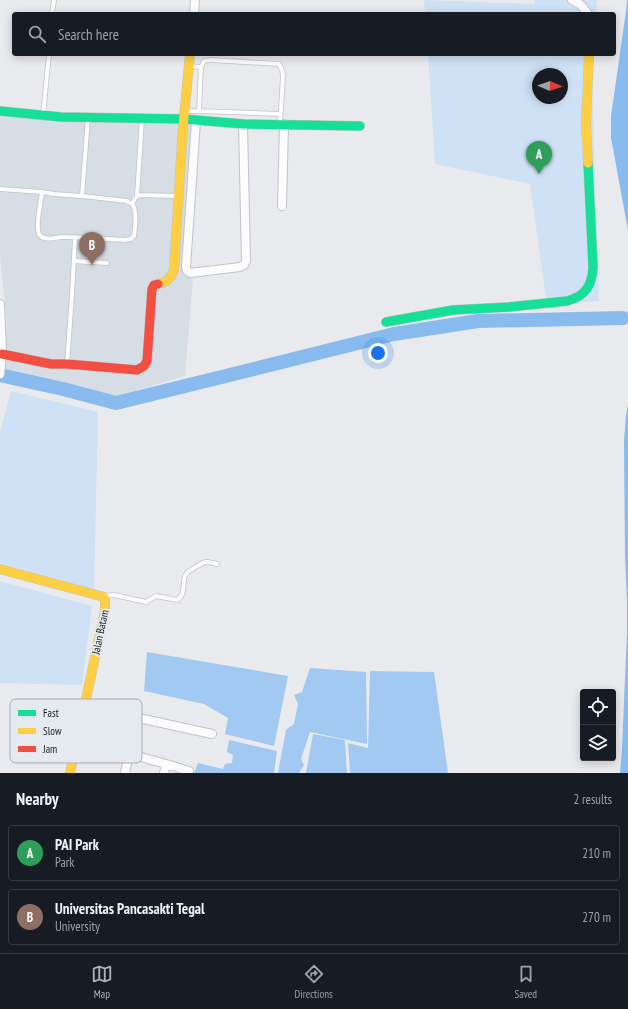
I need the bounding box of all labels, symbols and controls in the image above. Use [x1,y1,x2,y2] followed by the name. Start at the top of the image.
[12,12,616,56] search box
[26,23,48,45] icon: search
[58,25,119,44] text: Search here
[532,68,568,104] north arrow
[526,141,552,174] pin: A
[79,232,105,265] pin: B
[368,343,388,363] your location
[88,608,112,657] street label: Jalan Batam
[580,689,616,761] map controls
[580,689,616,725] button: locate
[10,699,142,763] legend
[43,706,59,720] text: Fast
[43,724,62,738] text: Slow
[580,725,616,761] button: layers
[42,742,57,756] text: Jam
[16,788,59,810] text: Nearby
[573,791,612,808] text: 2 results
[55,835,99,854] text: PAI Park
[27,845,33,862] text: A
[582,845,611,862] text: 210 m
[55,854,74,871] text: Park
[55,899,205,918] text: Universitas Pancasakti Tegal
[27,909,33,926] text: B
[582,909,611,926] text: 270 m
[55,918,100,935] text: University
[91,963,113,1001] tab: Map
[295,963,333,1001] tab: Directions
[514,963,537,1001] tab: Saved

